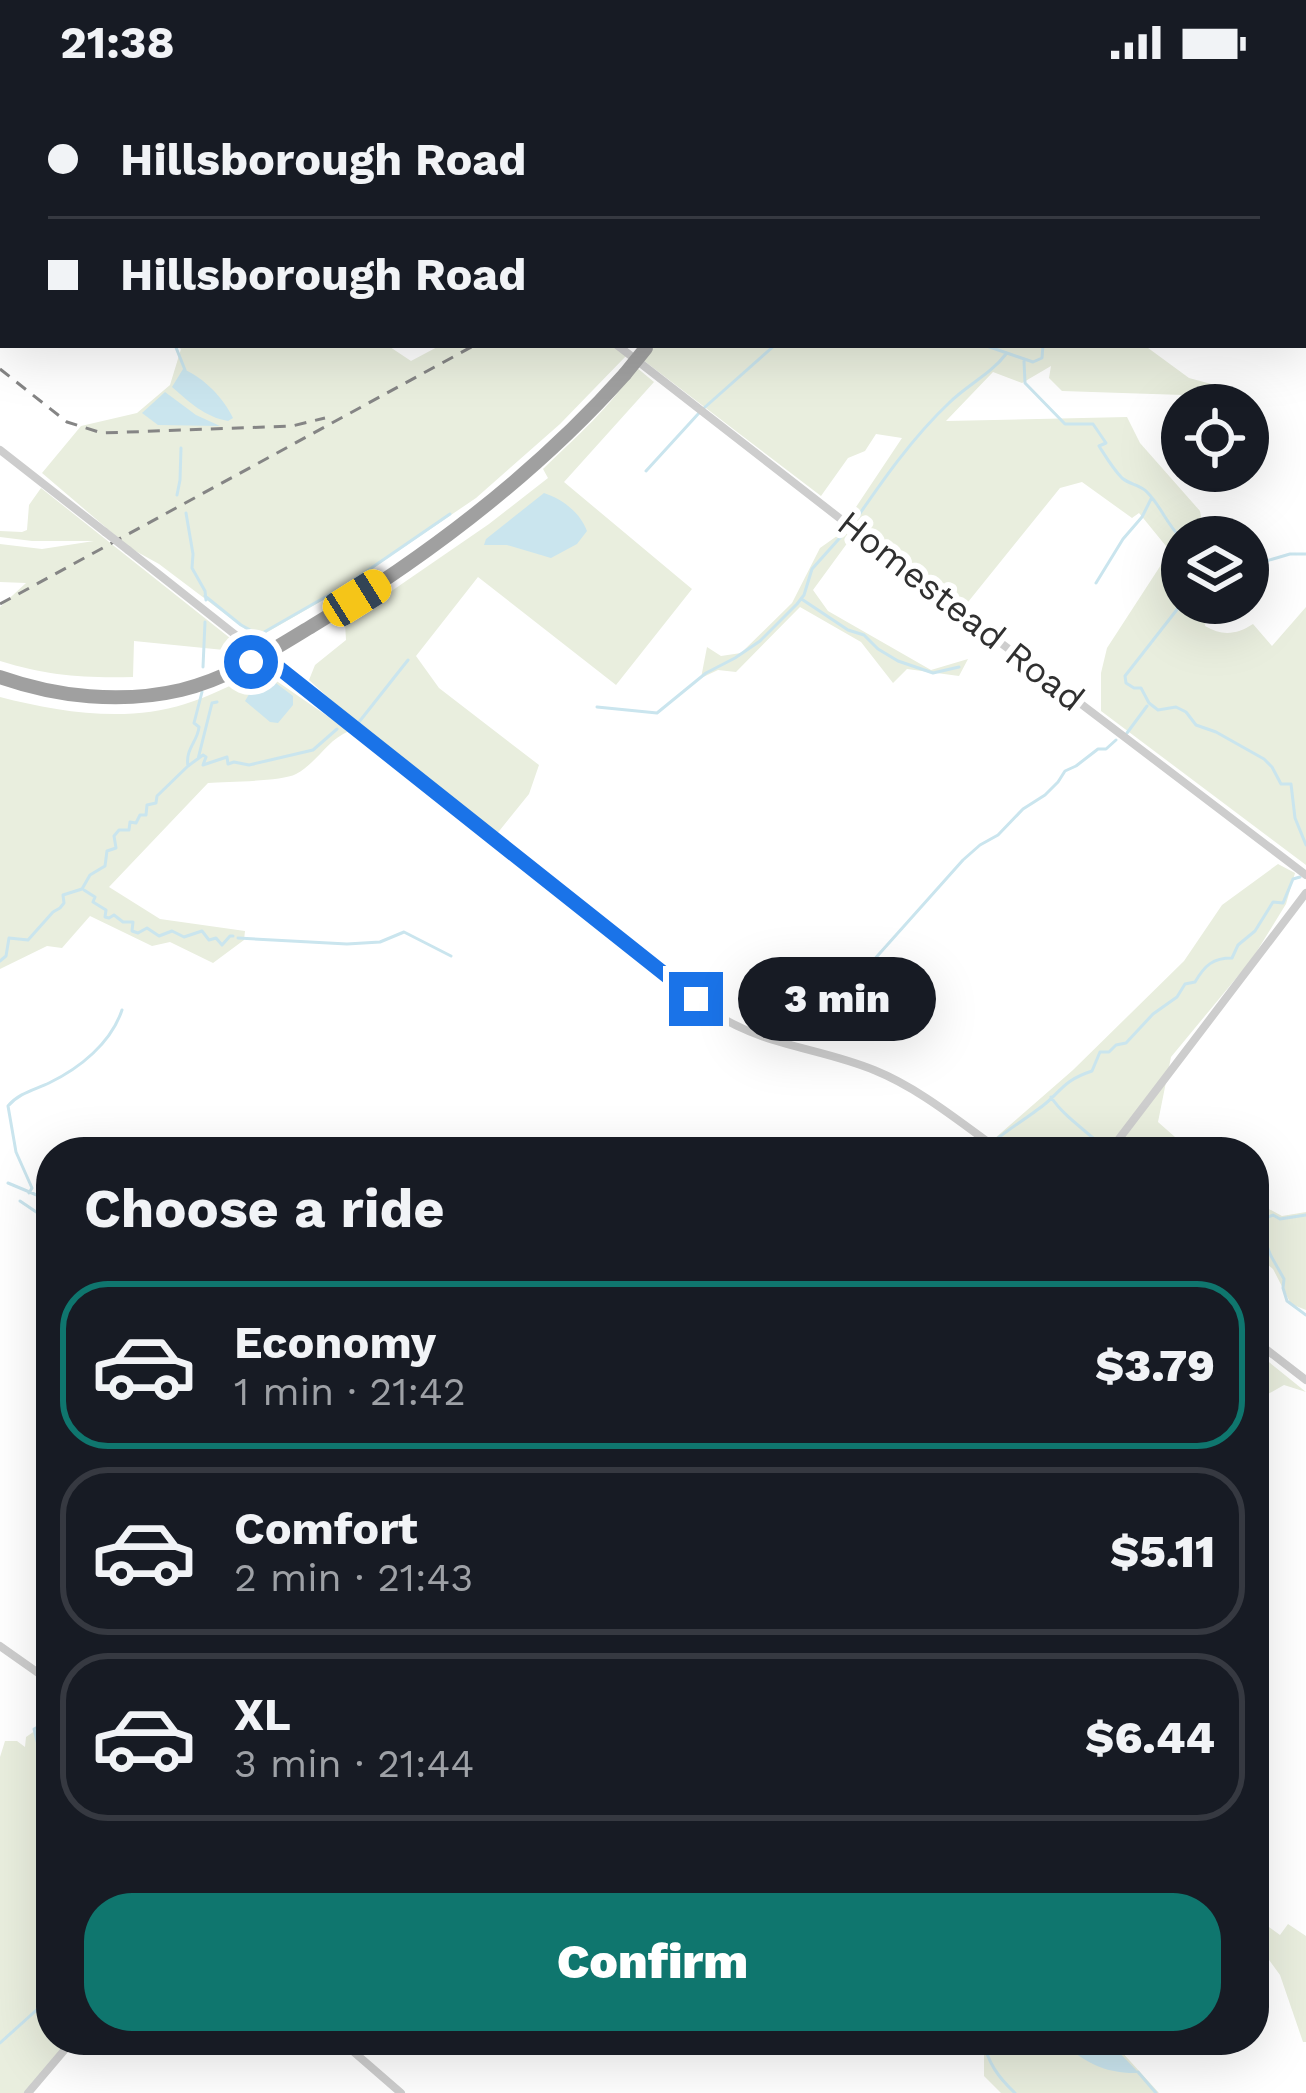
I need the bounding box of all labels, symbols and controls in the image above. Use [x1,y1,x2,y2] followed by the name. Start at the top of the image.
[60,16,175,69] text: 21:38
[120,133,526,186] text: Hillsborough Road
[120,248,526,301] text: Hillsborough Road
[1161,384,1269,624] map controls
[1161,384,1269,492] button: locate
[830,502,1092,720] street label: Homestead Road
[1161,516,1269,624] button: layers
[317,564,397,632] car
[224,635,278,689] route start
[738,957,936,1041] callout: 3 min
[669,972,723,1026] route end
[784,976,890,1021] text: 3 min
[84,1177,445,1240] text: Choose a ride
[90,1311,198,1419] icon: car
[234,1316,436,1369] text: Economy
[1095,1339,1215,1392] text: $3.79
[234,1369,466,1414] text: 1 min · 21:42
[90,1497,198,1605] icon: car
[234,1502,418,1555] text: Comfort
[1110,1525,1215,1578] text: $5.11
[234,1555,473,1600] text: 2 min · 21:43
[90,1683,198,1791] icon: car
[234,1688,291,1741] text: XL
[1085,1711,1215,1764] text: $6.44
[234,1741,474,1786] text: 3 min · 21:44
[84,1893,1221,2031] button: Confirm

